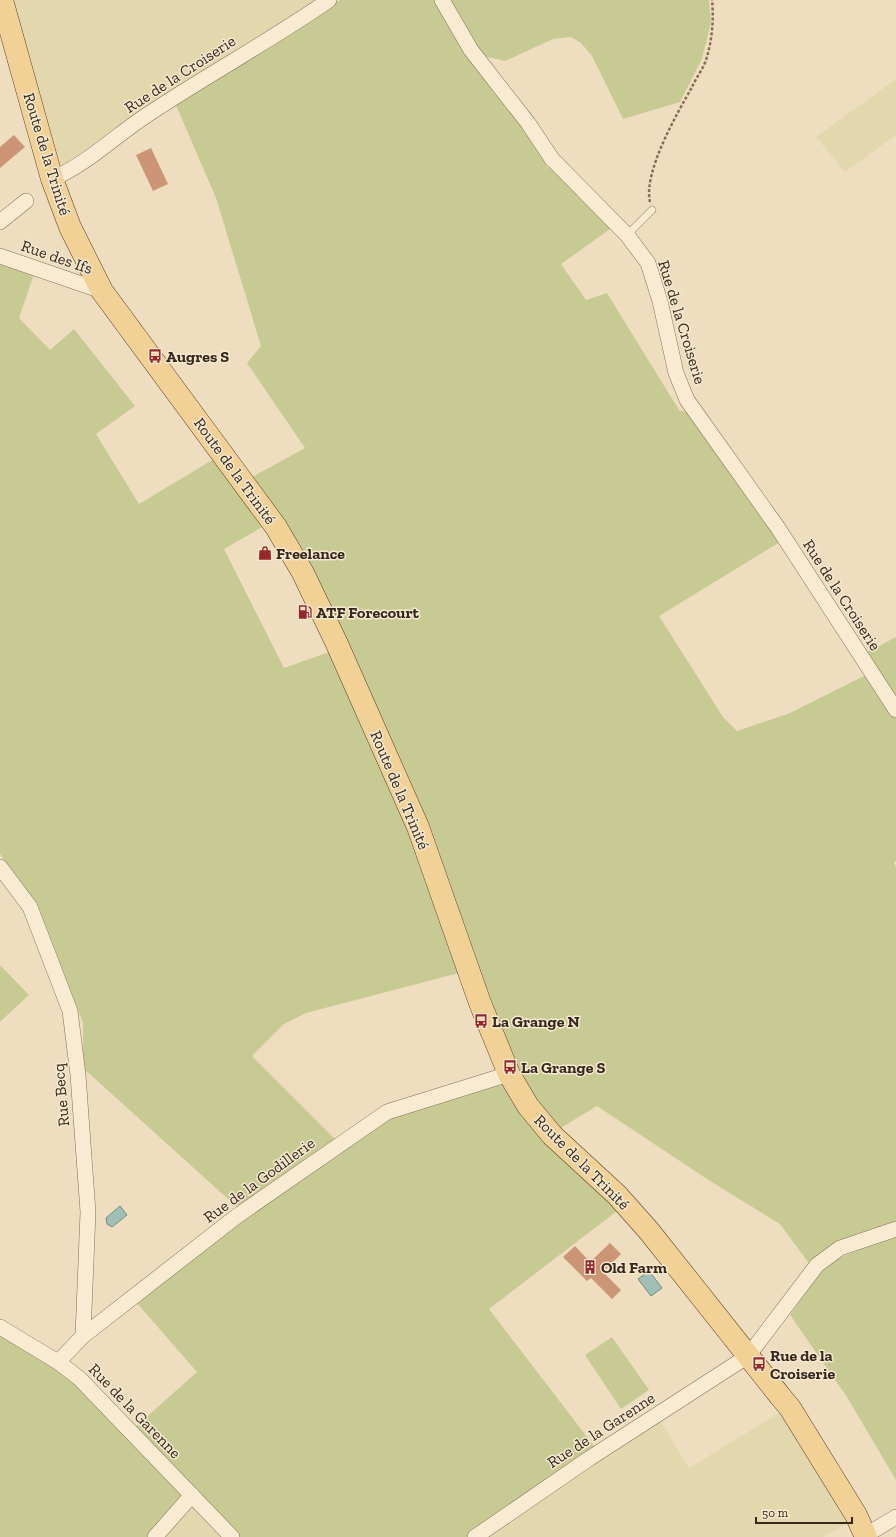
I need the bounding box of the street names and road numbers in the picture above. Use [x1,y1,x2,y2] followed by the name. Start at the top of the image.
[121,31,239,117] street label: Rue de la Croiserie
[19,90,75,218] street label: Route de la Trinité
[19,236,95,278] street label: Rue des Ifs
[654,258,710,386] street label: Rue de la Croiserie
[190,414,280,528] street label: Route de la Trinité
[799,536,885,654] street label: Rue de la Croiserie
[366,728,434,852] street label: Route de la Trinité
[49,1062,73,1127] street label: Rue Becq
[530,1110,634,1214] street label: Route de la Trinité
[200,1133,318,1227] street label: Rue de la Godillerie
[85,1360,185,1462] street label: Rue de la Garenne
[544,1388,658,1472] street label: Rue de la Garenne

